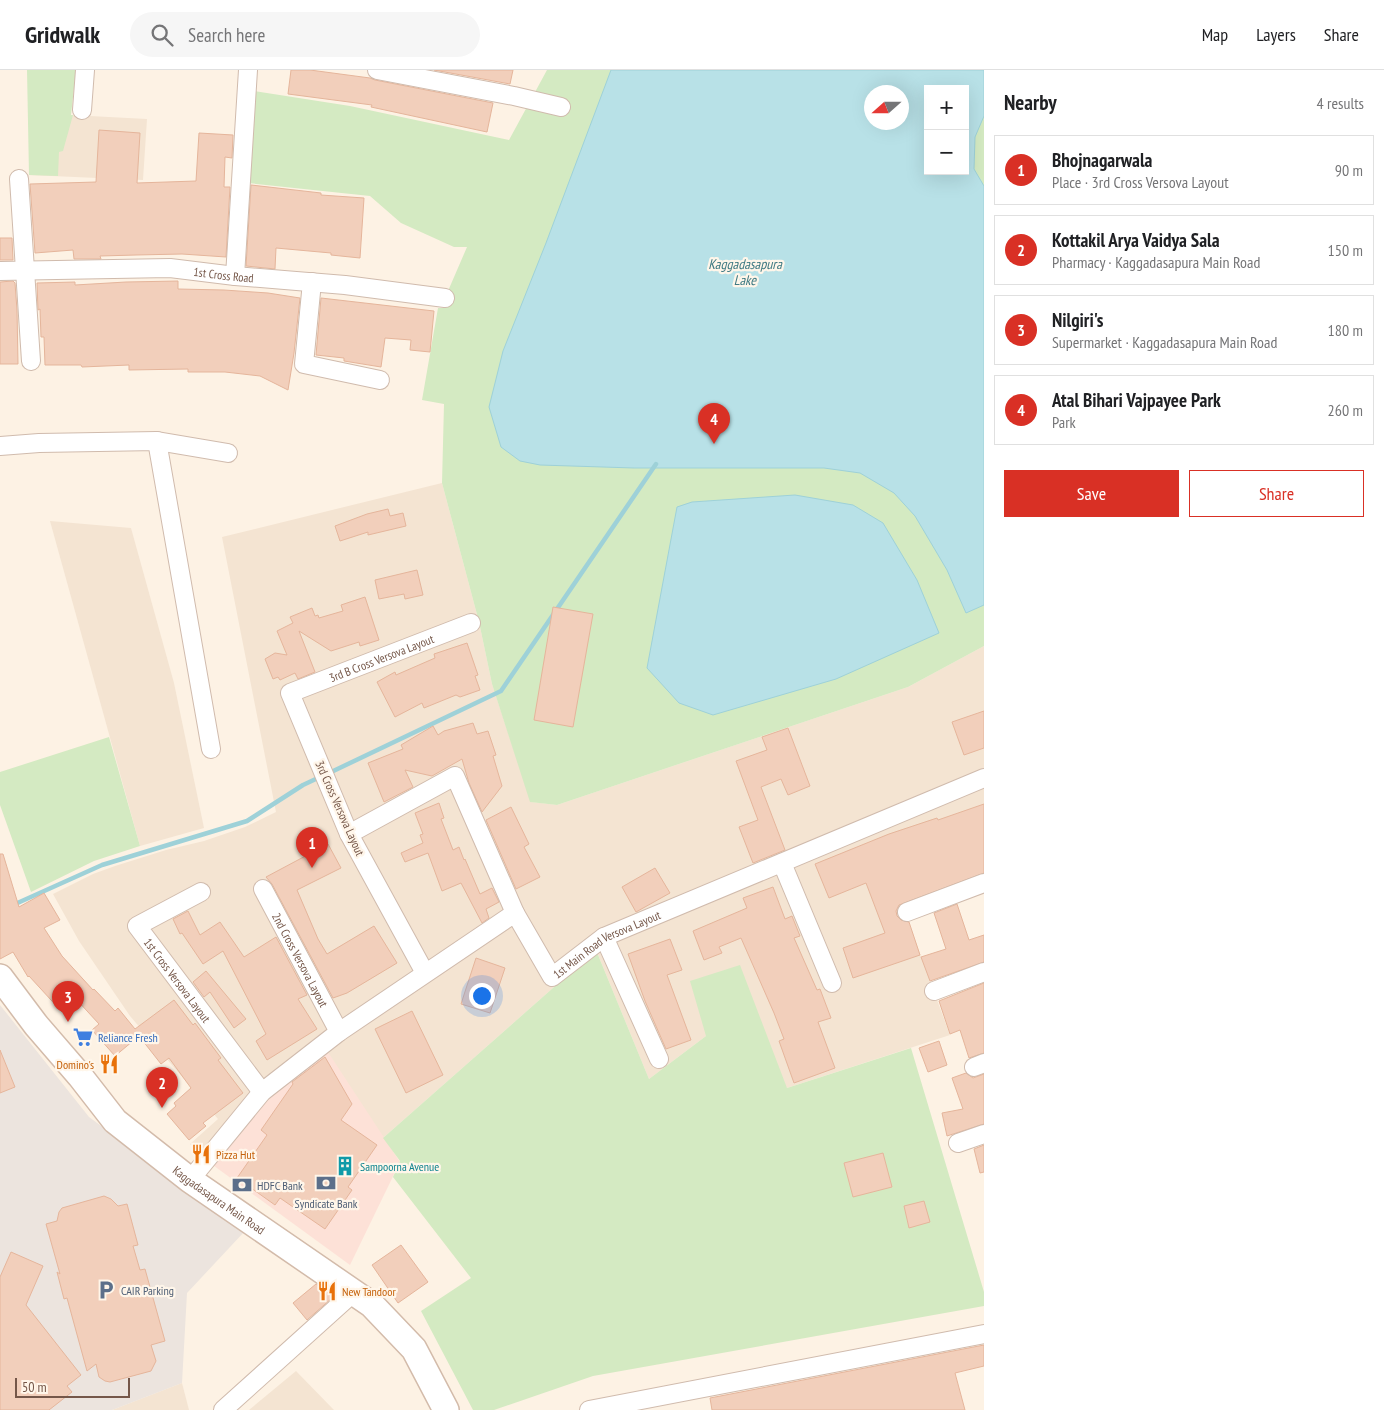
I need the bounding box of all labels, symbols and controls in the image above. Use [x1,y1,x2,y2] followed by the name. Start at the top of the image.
[130,12,480,57] search box
[25,19,100,50] text: Gridwalk
[148,21,176,49] icon: search
[188,23,265,47] text: Search here
[1202,23,1228,46] text: Map
[1256,23,1296,46] text: Layers
[1324,23,1359,46] text: Share
[864,85,909,130] north arrow
[924,85,969,175] map controls
[924,85,969,130] button: +
[1004,89,1057,116] text: Nearby
[1317,93,1364,113] text: 4 results
[924,130,969,175] button: −
[1052,148,1152,172] text: Bhojnagarwala
[1017,160,1025,180] text: 1
[1335,160,1363,180] text: 90 m
[1052,172,1229,192] text: Place · 3rd Cross Versova Layout
[1052,228,1220,252] text: Kottakil Arya Vaidya Sala
[1017,240,1025,260] text: 2
[1328,240,1363,260] text: 150 m
[1052,252,1260,272] text: Pharmacy · Kaggadasapura Main Road
[708,255,783,289] water label: Kaggadasapura Lake
[193,263,254,285] street label: 1st Cross Road
[1052,308,1103,332] text: Nilgiri's
[1017,320,1025,340] text: 3
[1328,320,1363,340] text: 180 m
[1052,332,1277,352] text: Supermarket · Kaggadasapura Main Road
[1052,388,1221,412] text: Atal Bihari Vajpayee Park
[1017,400,1025,420] text: 4
[1328,400,1363,420] text: 260 m
[698,403,730,444] pin: 4
[1052,412,1076,432] text: Park
[1004,470,1179,517] button: Save
[1189,470,1364,517] button: Share
[327,630,436,685] street label: 3rd B Cross Versova Layout
[312,758,368,859] street label: 3rd Cross Versova Layout
[296,827,328,868] pin: 1
[550,907,663,981] street label: 1st Main Road Versova Layout
[269,910,332,1010] street label: 2nd Cross Versova Layout
[141,935,215,1026] street label: 1st Cross Versova Layout
[52,981,84,1022] pin: 3
[469,983,495,1009] your location
[72,1026,94,1048] supermarket icon: Reliance Fresh
[98,1030,158,1045] place label: Reliance Fresh
[98,1053,120,1075] restaurant icon: Domino's
[57,1057,94,1072] place label: Domino's
[146,1067,178,1108] pin: 2
[190,1143,212,1165] restaurant icon: Pizza Hut
[216,1147,256,1162] place label: Pizza Hut
[334,1155,356,1177] building icon: Sampoorna Avenue
[360,1159,439,1174] place label: Sampoorna Avenue
[170,1162,268,1237] street label: Kaggadasapura Main Road
[315,1172,337,1194] bank icon: Syndicate Bank
[231,1174,253,1196] bank icon: HDFC Bank
[257,1178,303,1193] place label: HDFC Bank
[295,1196,358,1211] place label: Syndicate Bank
[95,1279,117,1301] parking icon: CAIR Parking
[316,1280,338,1302] restaurant icon: New Tandoor
[121,1283,174,1298] place label: CAIR Parking
[342,1284,396,1299] place label: New Tandoor
[15,1375,130,1398] scale bar
[22,1378,47,1396] text: 50 m

